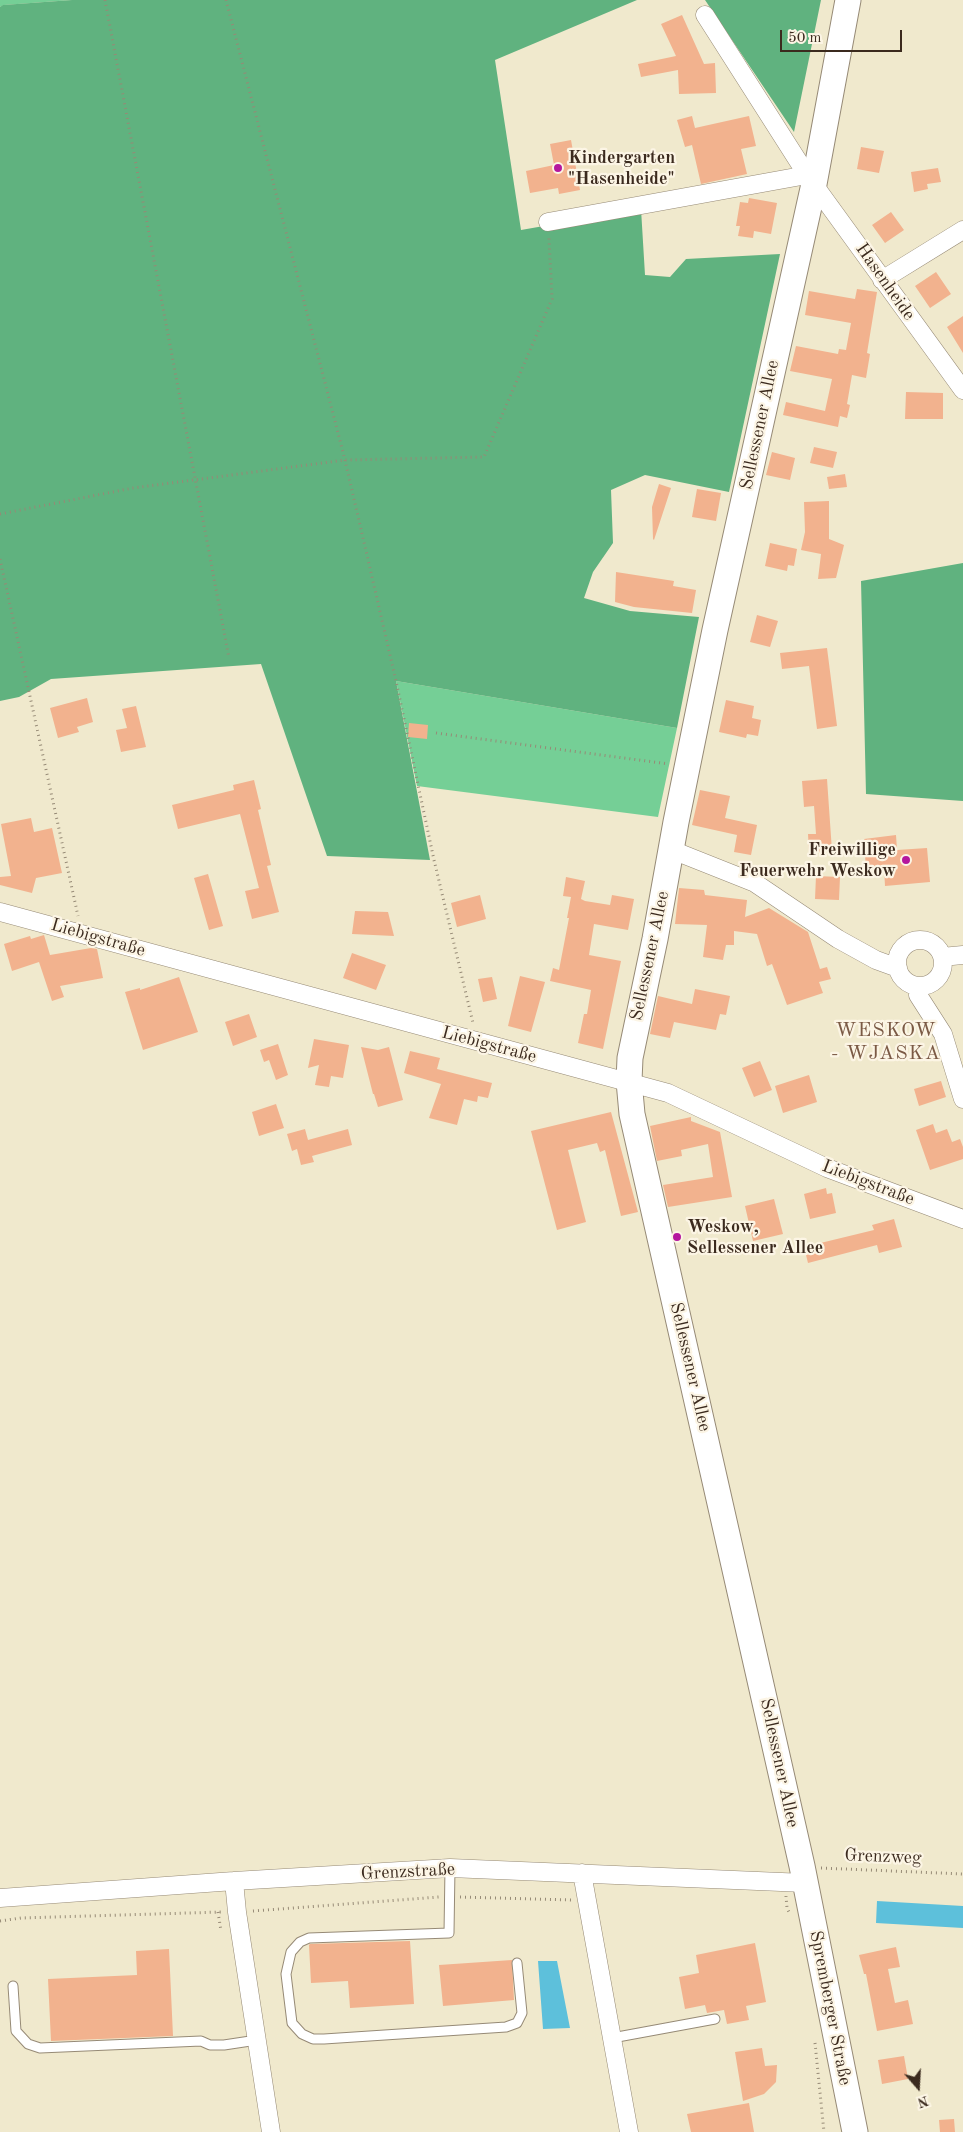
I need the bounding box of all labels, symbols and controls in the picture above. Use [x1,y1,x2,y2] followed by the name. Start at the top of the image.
[783,20,906,52] scale bar
[788,31,822,46] text: 50 m
[568,147,675,190] place label: Kindergarten "Hasenheide"
[552,162,564,174] marker: Kindergarten "Hasenheide"
[850,239,920,325] street label: Hasenheide
[736,358,784,492] street label: Sellessener Allee
[739,839,896,882] place label: Freiwillige Feuerwehr Weskow
[900,854,912,866] marker: Freiwillige Feuerwehr Weskow
[626,889,674,1023] street label: Sellessener Allee
[48,914,148,962] street label: Liebigstraße
[830,1019,942,1066] district label: WESKOW - WJASKA
[439,1022,539,1068] street label: Liebigstraße
[819,1156,917,1210] street label: Liebigstraße
[687,1216,823,1258] place label: Weskow, Sellessener Allee
[671,1231,683,1243] marker: Weskow, Sellessener Allee
[665,1300,715,1434] street label: Sellessener Allee
[755,1696,803,1830] street label: Sellessener Allee
[844,1845,922,1869] street label: Grenzweg
[360,1859,456,1885] street label: Grenzstraße
[804,1929,856,2087] street label: Spremberger Straße
[893,2062,943,2112] north arrow
[916,2093,930,2110] text: N

